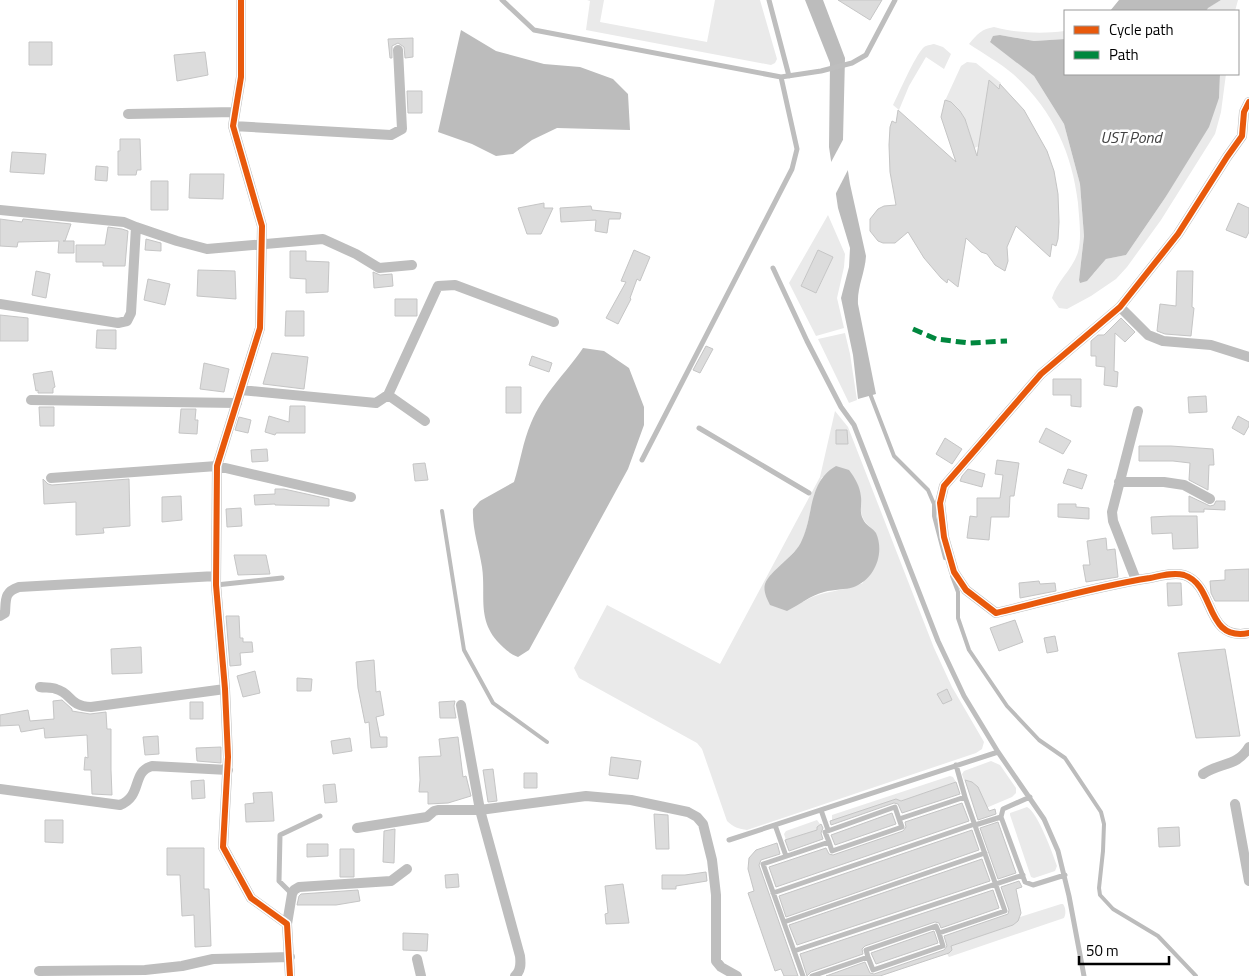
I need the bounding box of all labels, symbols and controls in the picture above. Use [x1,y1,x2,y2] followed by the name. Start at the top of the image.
[1064,10,1239,75] legend
[1109,18,1174,41] text: Cycle path
[1109,43,1139,66] text: Path
[1100,125,1164,149] water label: UST Pond
[1079,934,1169,966] scale bar
[1086,939,1119,962] text: 50 m

